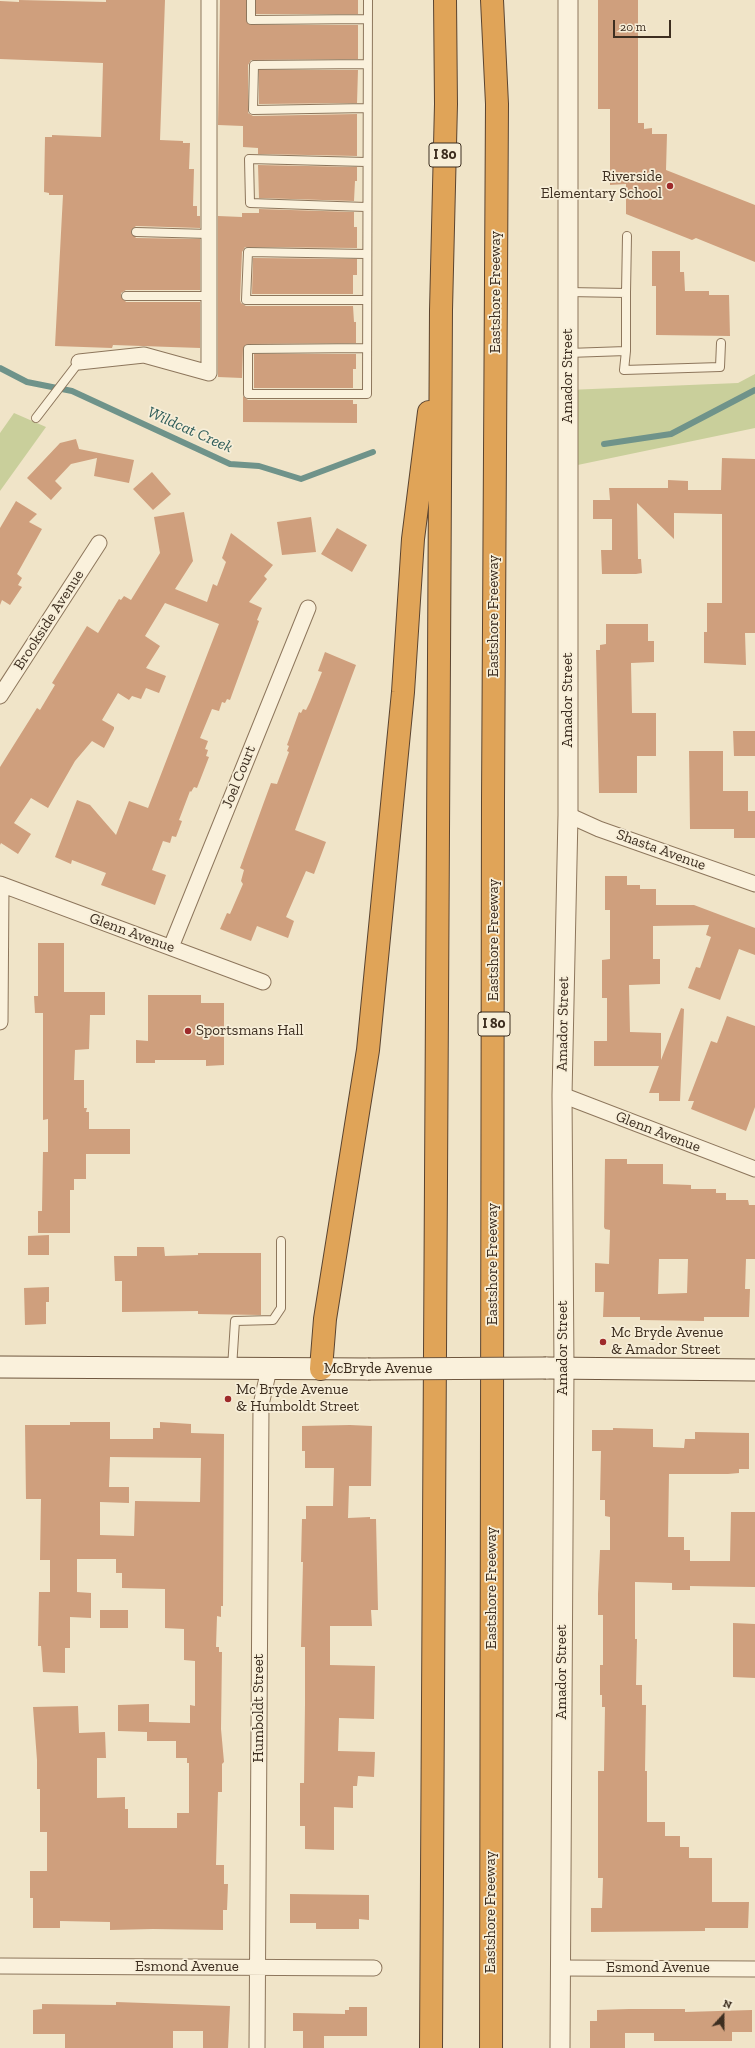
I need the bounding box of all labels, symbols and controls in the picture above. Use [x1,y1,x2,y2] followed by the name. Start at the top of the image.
[615,12,673,38] scale bar
[620,20,646,34] text: 20 m
[429,143,461,167] road number: I 80
[541,168,662,203] place label: Riverside Elementary School
[665,181,675,191] marker: Riverside Elementary School
[487,231,505,353] street label: Eastshore Freeway
[559,328,577,424] street label: Amador Street
[144,403,236,457] water label: Wildcat Creek
[485,555,503,677] street label: Eastshore Freeway
[10,567,88,673] street label: Brookside Avenue
[559,652,577,748] street label: Amador Street
[218,743,260,811] street label: Joel Court
[614,825,708,875] street label: Shasta Avenue
[485,879,503,1001] street label: Eastshore Freeway
[87,909,177,957] street label: Glenn Avenue
[553,976,573,1072] street label: Amador Street
[478,1012,510,1036] road number: I 80
[196,1022,304,1040] place label: Sportsmans Hall
[183,1026,193,1036] marker: Sportsmans Hall
[613,1108,703,1156] street label: Glenn Avenue
[484,1203,502,1325] street label: Eastshore Freeway
[554,1300,572,1396] street label: Amador Street
[611,1324,723,1359] place label: Mc Bryde Avenue & Amador Street
[598,1337,608,1347] marker: Mc Bryde Avenue & Amador Street
[324,1360,432,1378] street label: McBryde Avenue
[236,1381,359,1416] place label: Mc Bryde Avenue & Humboldt Street
[223,1394,233,1404] marker: Mc Bryde Avenue & Humboldt Street
[483,1527,501,1649] street label: Eastshore Freeway
[553,1624,571,1720] street label: Amador Street
[250,1654,268,1762] street label: Humboldt Street
[482,1851,500,1973] street label: Eastshore Freeway
[135,1958,239,1976] street label: Esmond Avenue
[606,1959,710,1977] street label: Esmond Avenue
[703,1996,743,2036] north arrow
[721,1997,734,2012] text: N

